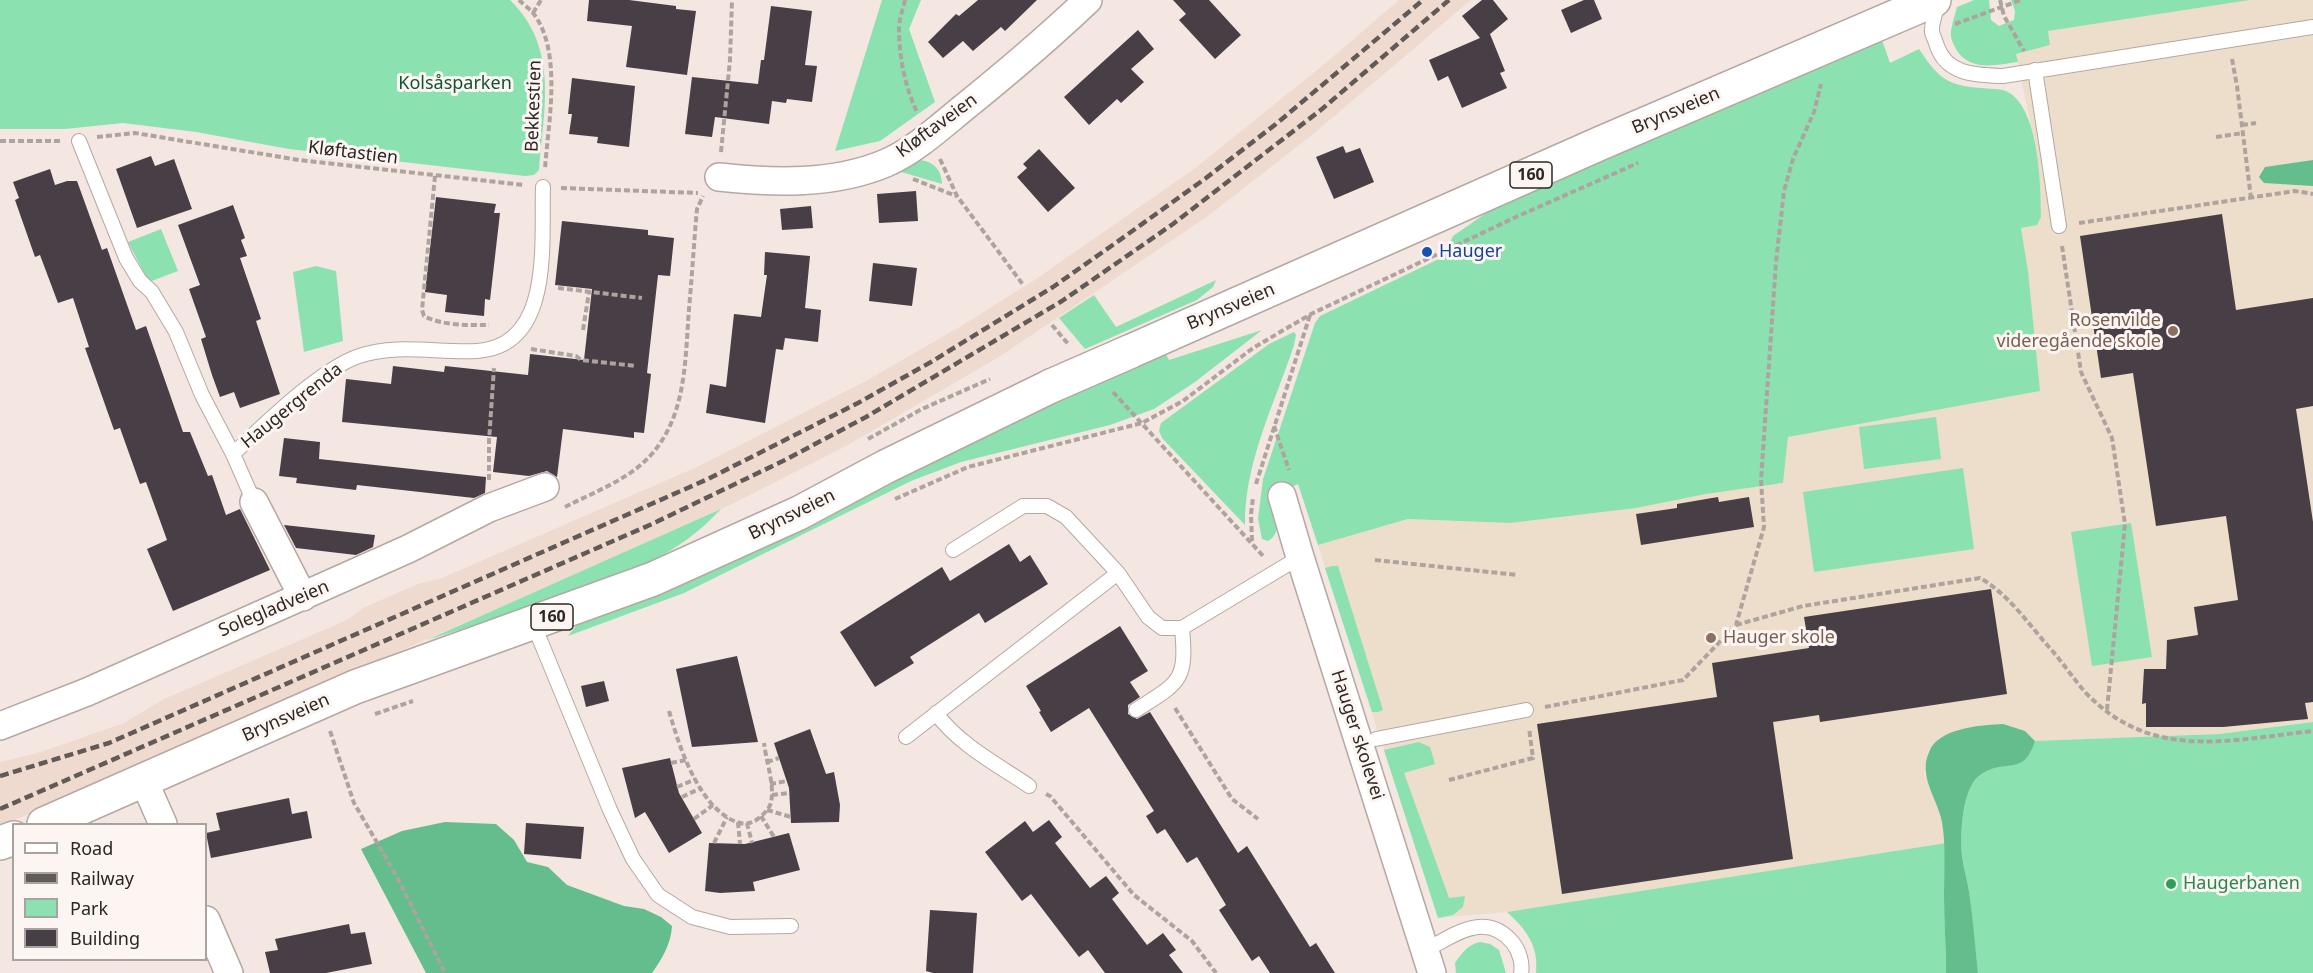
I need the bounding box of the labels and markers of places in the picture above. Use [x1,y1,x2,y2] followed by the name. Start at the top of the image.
[1439,241,1502,263] place label: Hauger
[1420,245,1434,259] marker: Hauger
[1996,310,2161,352] place label: Rosenvilde videregående skole
[2166,324,2180,338] marker: Rosenvilde videregående skole
[1723,627,1835,649] place label: Hauger skole
[1704,631,1718,645] marker: Hauger skole
[2183,873,2300,895] place label: Haugerbanen
[2164,877,2178,891] marker: Haugerbanen

